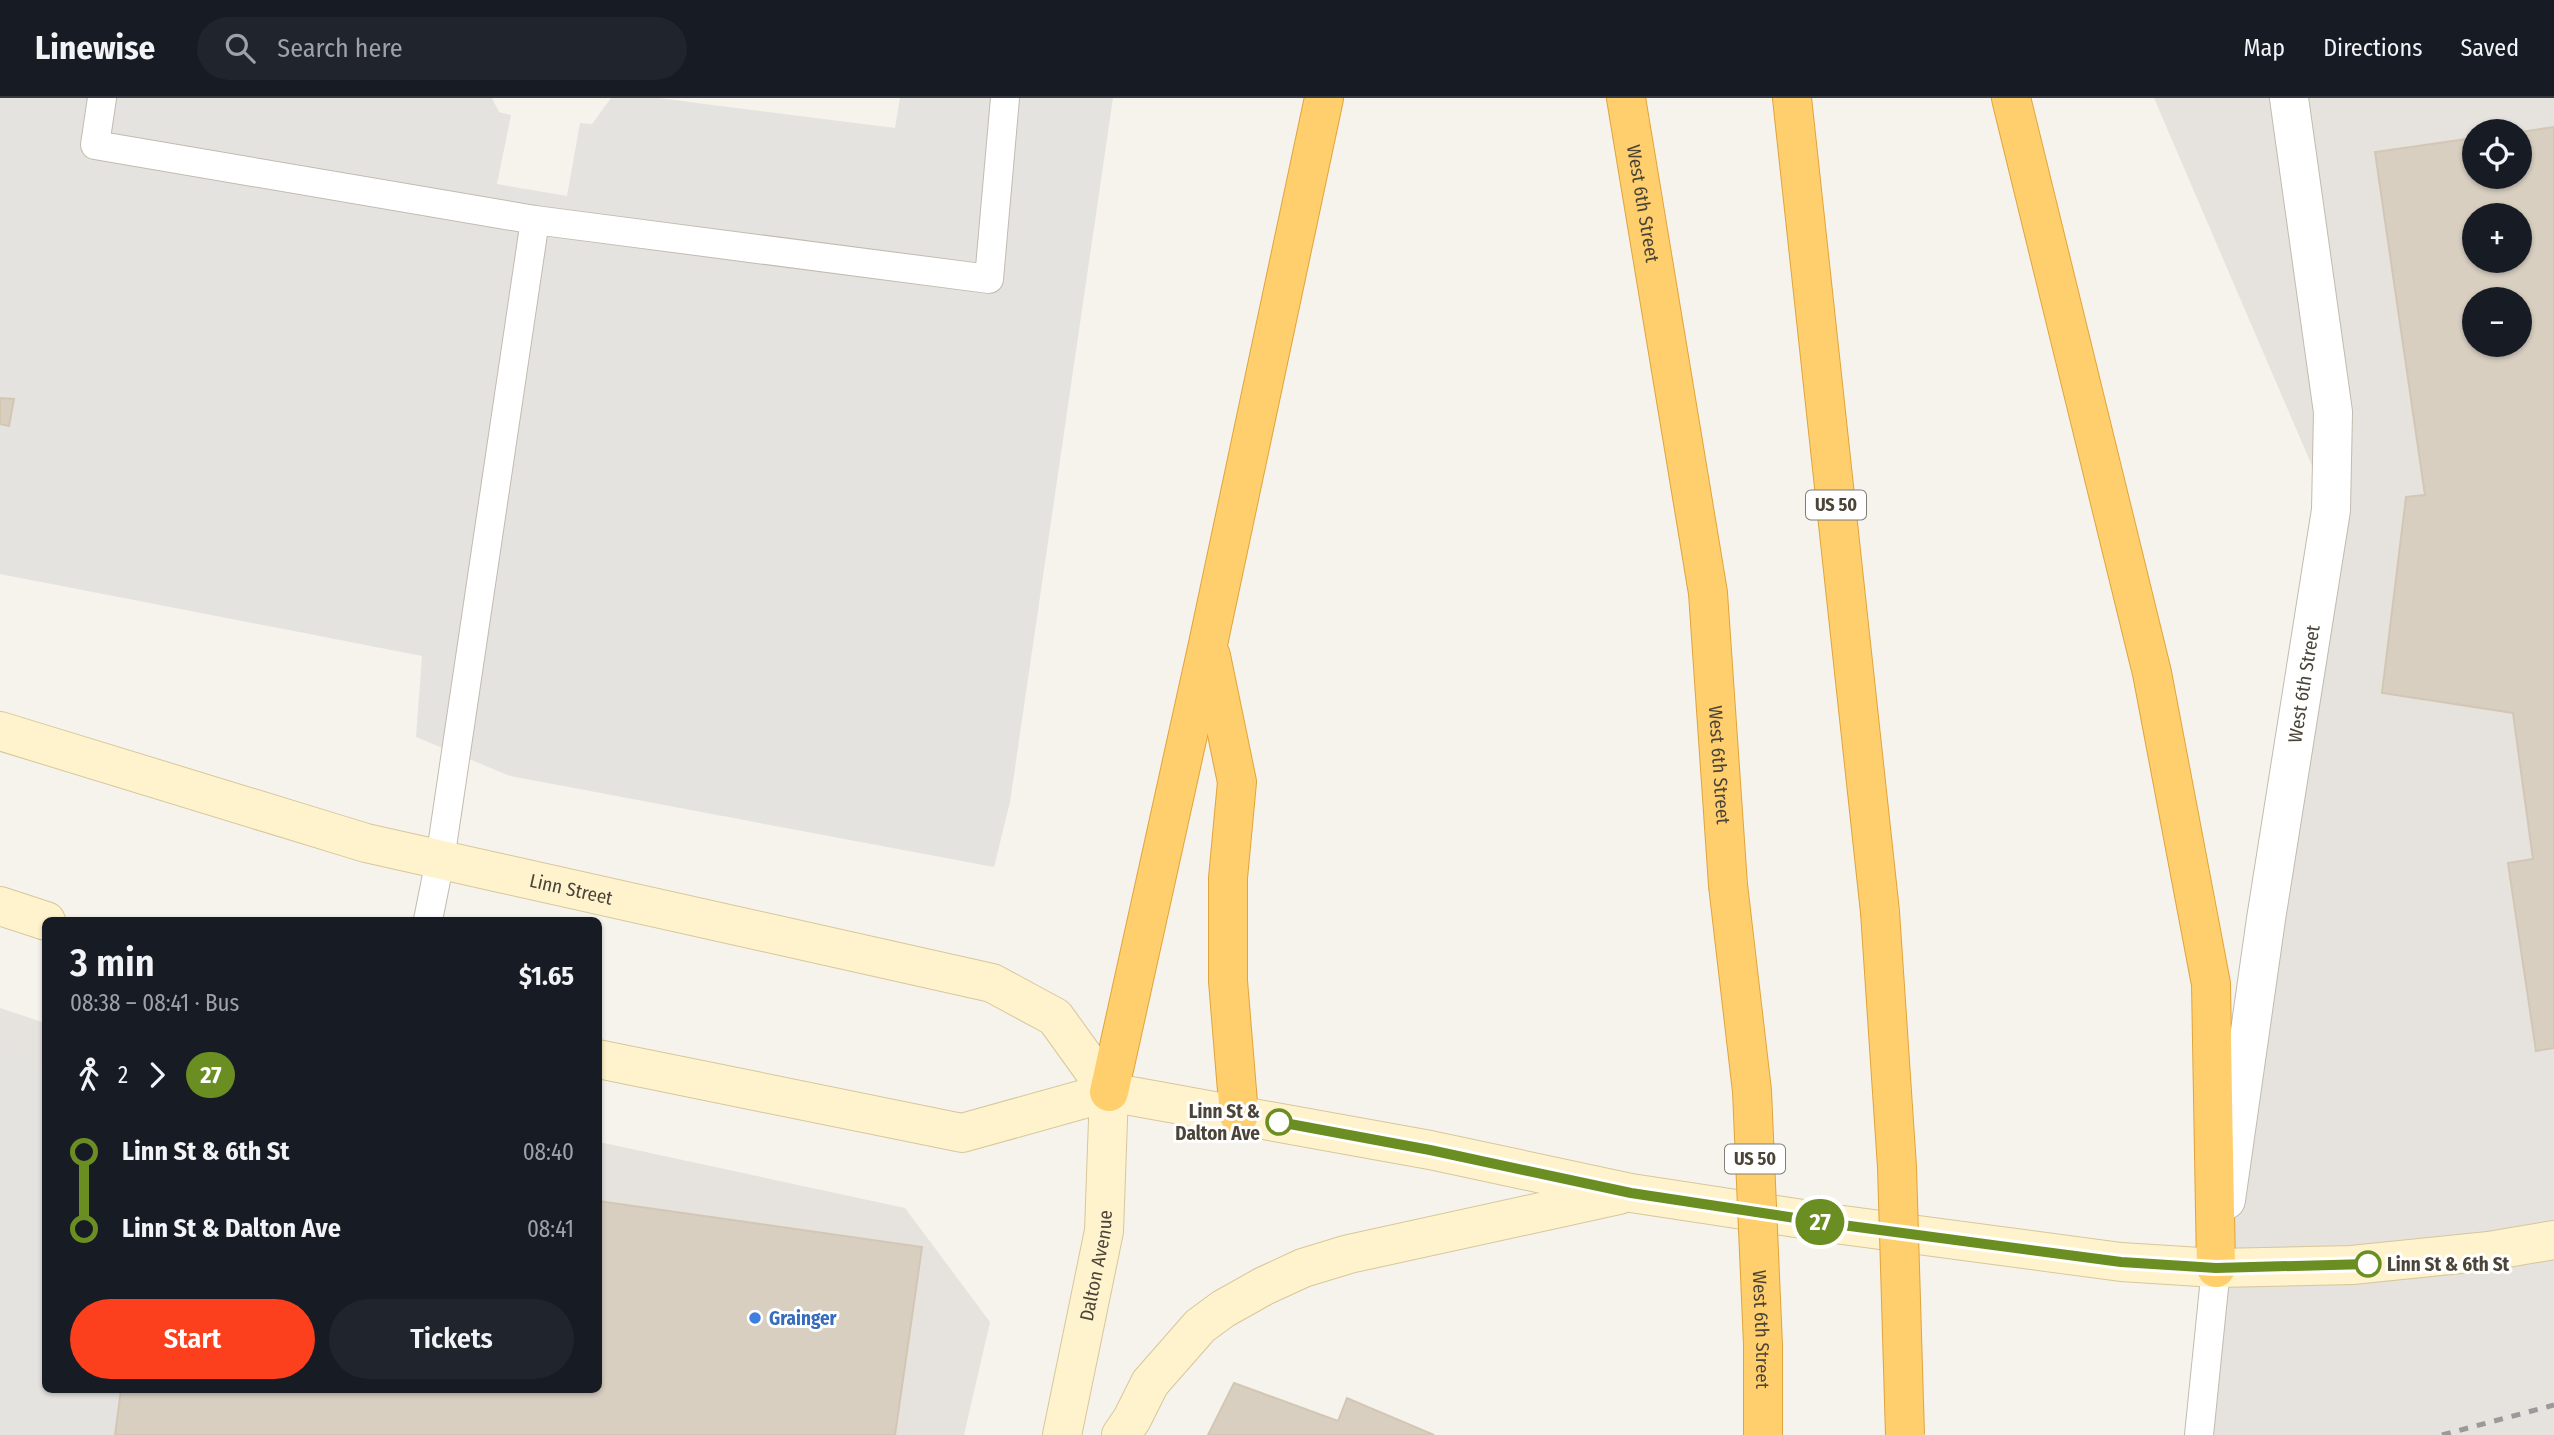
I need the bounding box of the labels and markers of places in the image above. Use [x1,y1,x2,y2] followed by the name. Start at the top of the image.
[1175,1100,1260,1145] place label: Linn St & Dalton Ave
[1266,1109,1292,1135] marker: Linn St & Dalton Ave
[2355,1251,2381,1277] marker: Linn St & 6th St
[2387,1253,2510,1276] place label: Linn St & 6th St
[769,1307,838,1330] place label: Grainger
[747,1310,763,1326] marker: Grainger

